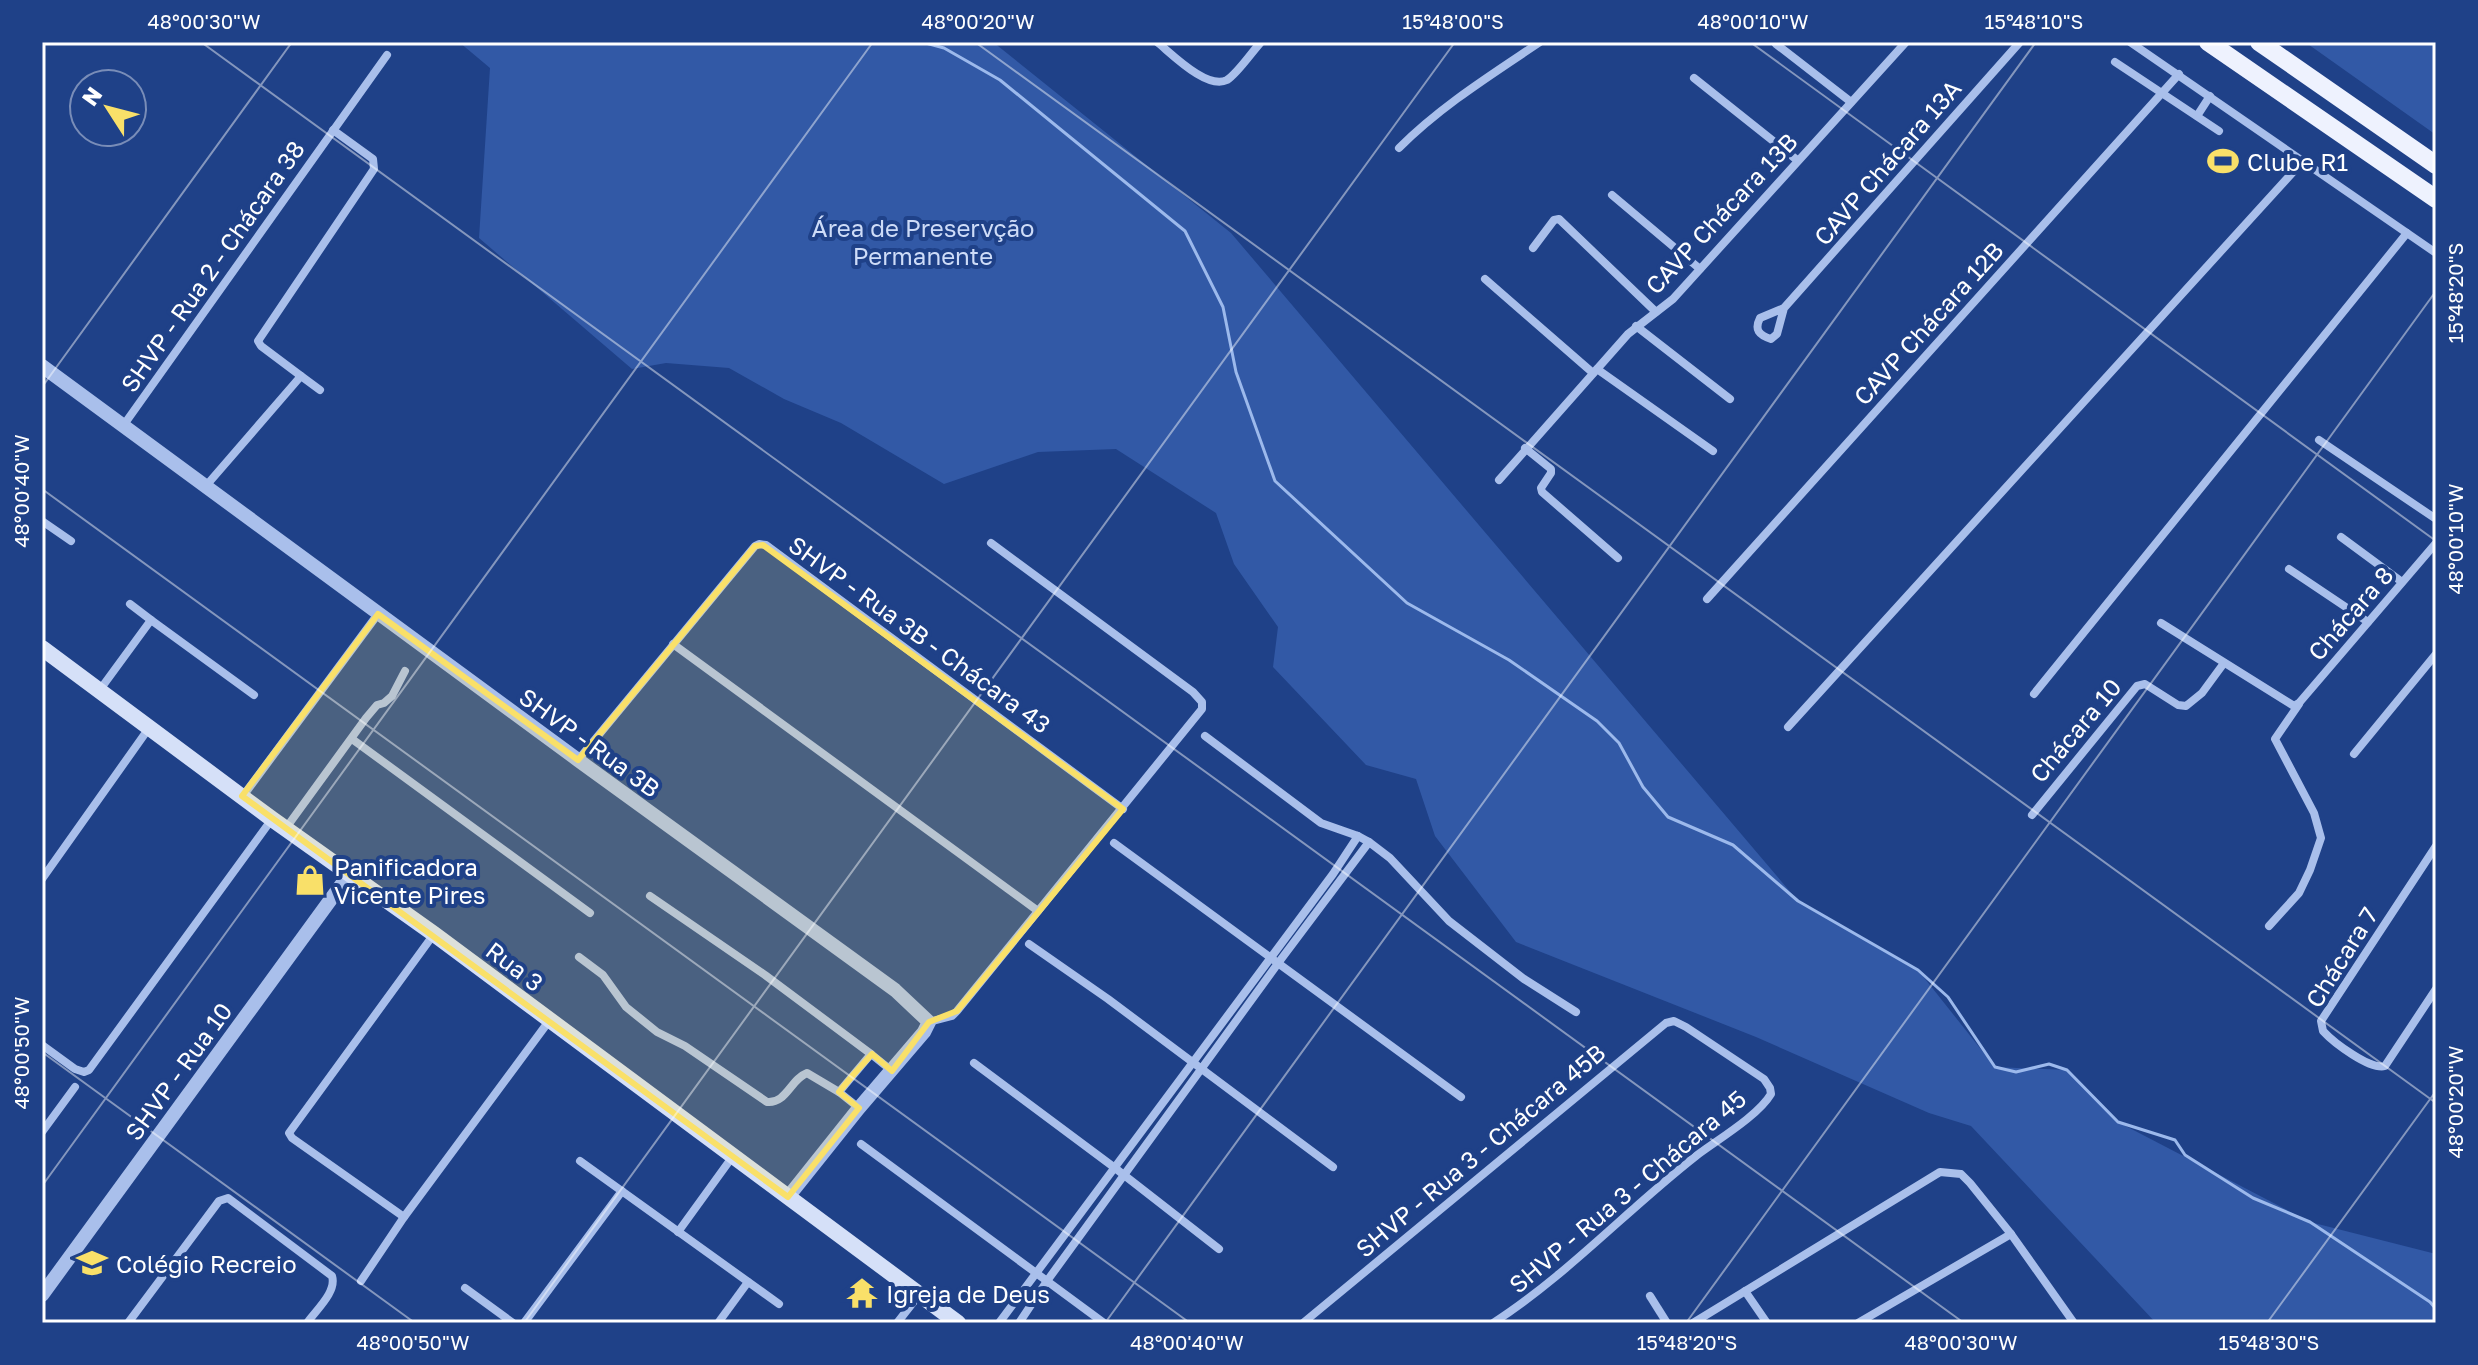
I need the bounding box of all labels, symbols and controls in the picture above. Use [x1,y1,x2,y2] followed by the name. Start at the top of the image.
[148,9,260,33] text: 48°00'30"W
[922,9,1034,33] text: 48°00'20"W
[1402,9,1504,33] text: 15°48'00"S
[1698,9,1808,33] text: 48°00'10"W
[1985,9,2083,33] text: 15°48'10"S
[68,68,148,148] north arrow
[1807,74,1967,250] street label: CAVP Chácara 13A
[76,81,107,111] text: N
[1639,127,1803,299] street label: CAVP Chácara 13B
[114,135,310,397] street label: SHVP - Rua 2 - Chácara 38
[2206,144,2240,178] sports icon: Clube R1
[2247,147,2348,176] place label: Clube R1
[812,213,1034,270] park label: Área de Preservção Permanente
[1847,236,2009,410] street label: CAVP Chácara 12B
[2443,243,2467,343] text: 15°48'20"S
[9,434,33,548] text: 48°00'40"W
[2443,484,2467,594] text: 48°00'10"W
[784,529,1056,739] street label: SHVP - Rua 3B - Chácara 43
[2301,560,2399,666] street label: Chácara 8
[2023,672,2127,788] street label: Chácara 10
[514,681,666,803] street label: SHVP - Rua 3B
[334,852,485,909] place label: Panificadora Vicente Pires
[293,863,327,897] shop icon: Panificadora Vicente Pires
[2299,902,2383,1012] street label: Chácara 7
[481,935,549,997] street label: Rua 3
[9,997,33,1109] text: 48°00'50"W
[118,997,238,1145] street label: SHVP - Rua 10
[1350,1037,1610,1263] street label: SHVP - Rua 3 - Chácara 45B
[2443,1046,2467,1158] text: 48°00'20"W
[1503,1083,1751,1299] street label: SHVP - Rua 3 - Chácara 45
[75,1246,109,1280] school or university icon: Colégio Recreio
[116,1249,297,1278] place label: Colégio Recreio
[845,1276,879,1310] temple icon: Igreja de Deus
[886,1279,1050,1308] place label: Igreja de Deus
[357,1330,469,1354] text: 48°00'50"W
[1130,1330,1244,1354] text: 48°00'40"W
[1637,1330,1737,1354] text: 15°48'20"S
[1905,1330,2017,1354] text: 48°00'30"W
[2219,1330,2319,1354] text: 15°48'30"S

